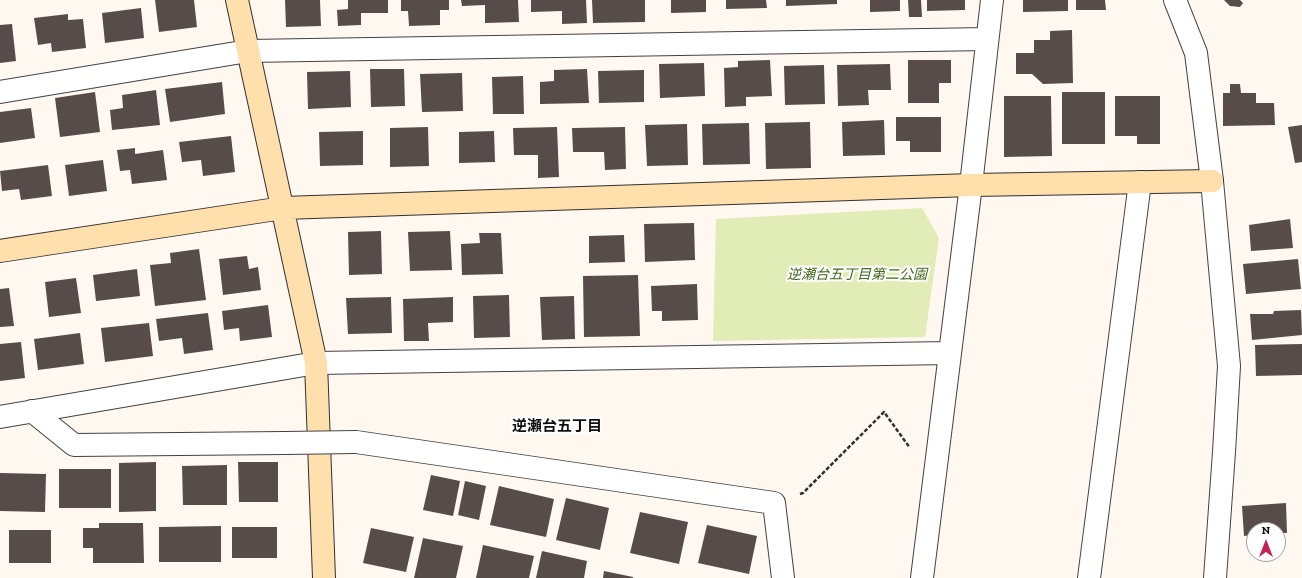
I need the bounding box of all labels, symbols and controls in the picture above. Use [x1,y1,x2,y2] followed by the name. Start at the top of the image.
[787,267,927,283] park label: 逆瀬台五丁目第二公園
[512,418,602,436] district label: 逆瀬台五丁目
[1246,522,1286,562] north arrow
[1262,524,1270,537] text: N

